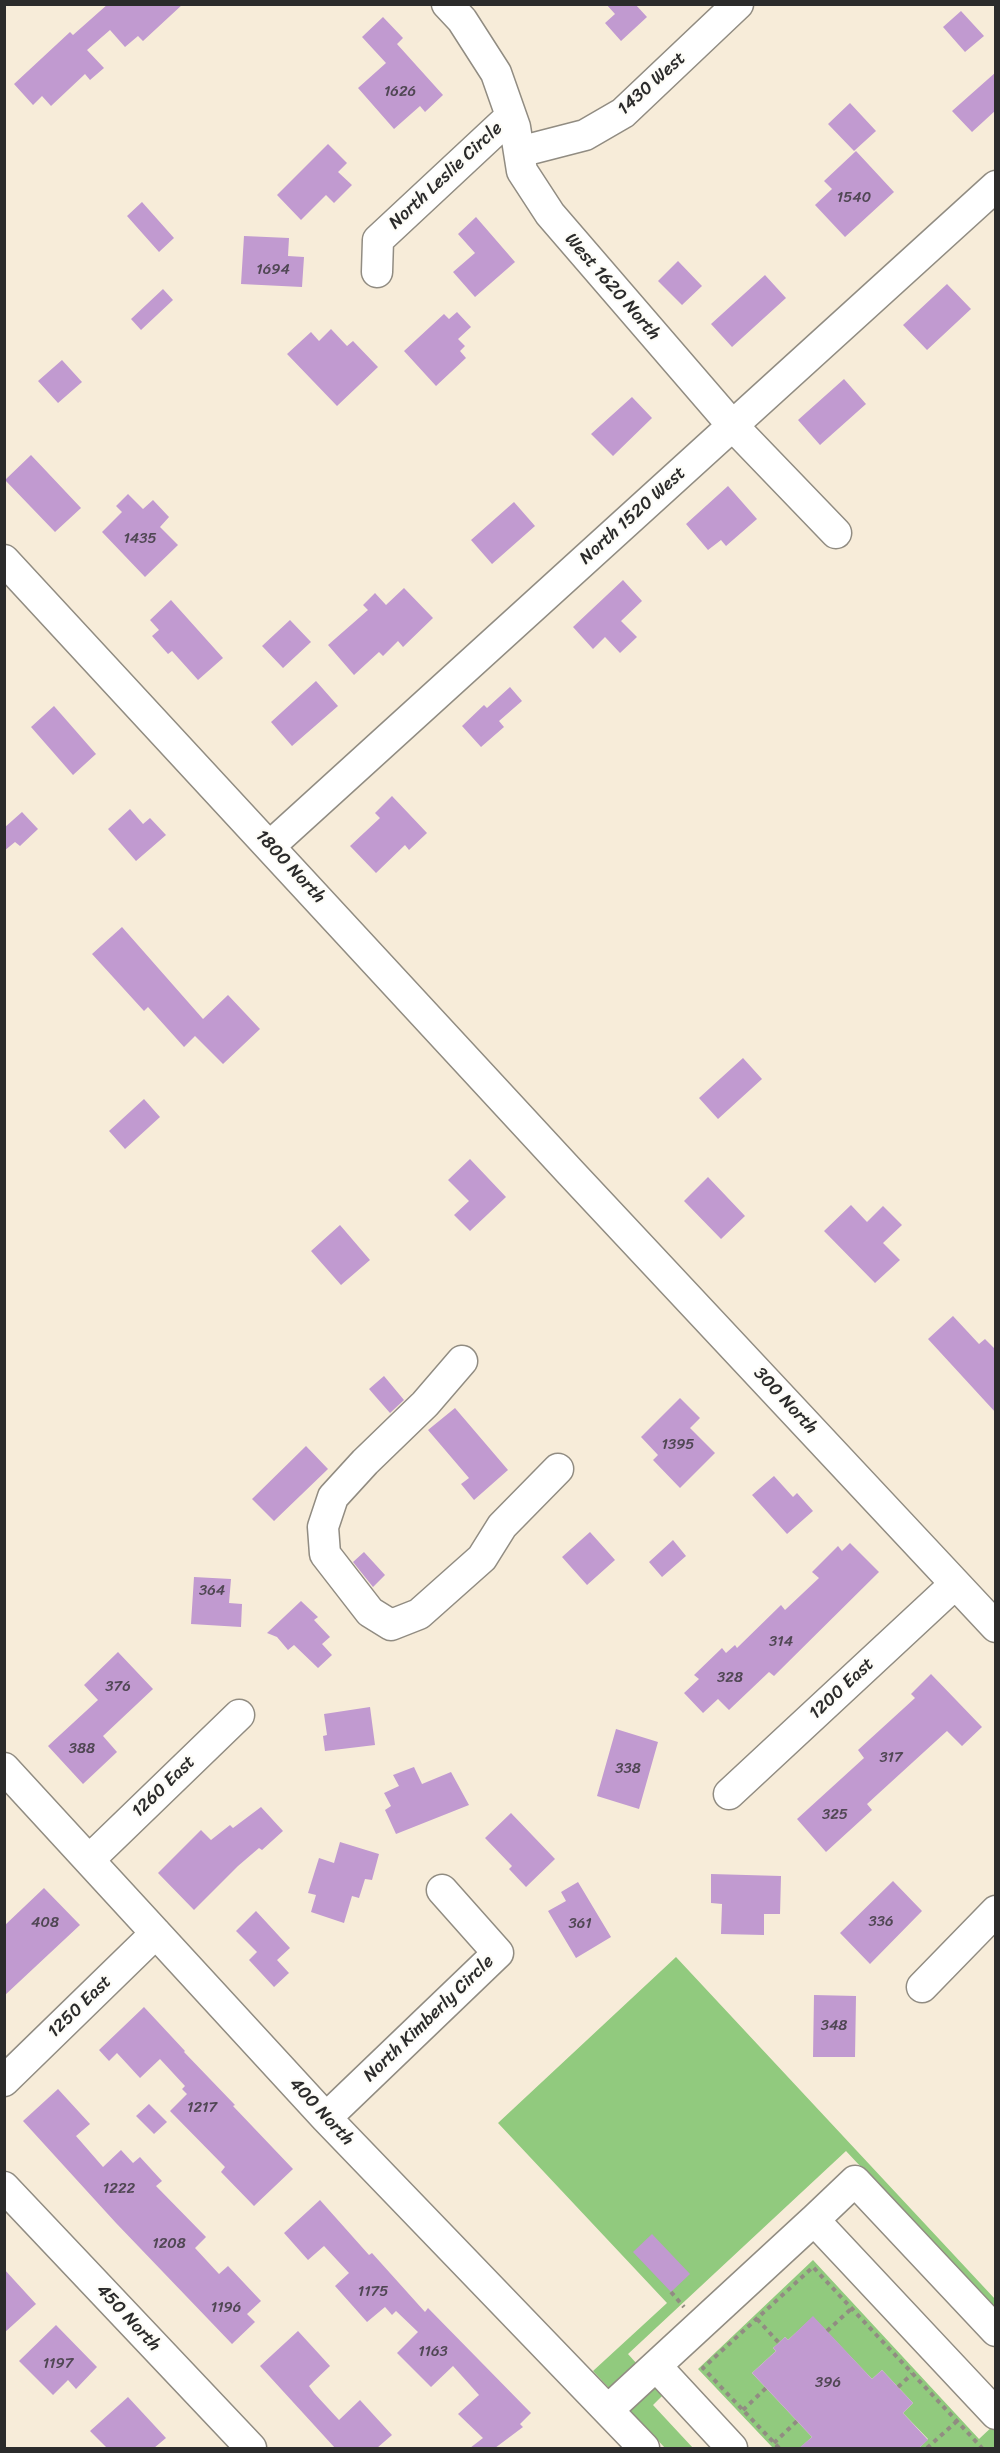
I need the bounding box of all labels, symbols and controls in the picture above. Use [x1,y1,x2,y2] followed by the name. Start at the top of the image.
[613,48,691,120] street label: 1430 West
[384,83,416,101] house number: 1626
[385,118,507,234] street label: North Leslie Circle
[837,189,871,207] house number: 1540
[560,229,664,345] street label: West 1620 North
[256,261,290,279] house number: 1694
[575,463,691,569] street label: North 1520 West
[123,530,157,548] house number: 1435
[251,826,329,908] street label: 1800 North
[749,1363,821,1439] street label: 300 North
[661,1436,695,1454] house number: 1395
[199,1582,225,1600] house number: 364
[769,1633,793,1651] house number: 314
[805,1654,879,1724] street label: 1200 East
[717,1669,743,1687] house number: 328
[105,1678,131,1696] house number: 376
[69,1740,95,1758] house number: 388
[879,1749,903,1767] house number: 317
[128,1752,200,1822] street label: 1260 East
[615,1760,641,1778] house number: 338
[822,1806,848,1824] house number: 325
[869,1913,893,1931] house number: 336
[31,1914,59,1932] house number: 408
[568,1915,592,1933] house number: 361
[359,1951,499,2087] street label: North Kimberly Circle
[44,1971,116,2043] street label: 1250 East
[821,2017,847,2035] house number: 348
[284,2074,358,2150] street label: 400 North
[187,2099,217,2117] house number: 1217
[103,2180,135,2198] house number: 1222
[152,2235,186,2253] house number: 1208
[91,2280,165,2356] street label: 450 North
[358,2283,388,2301] house number: 1175
[211,2299,241,2317] house number: 1196
[418,2343,448,2361] house number: 1163
[43,2355,73,2373] house number: 1197
[815,2374,841,2392] house number: 396

